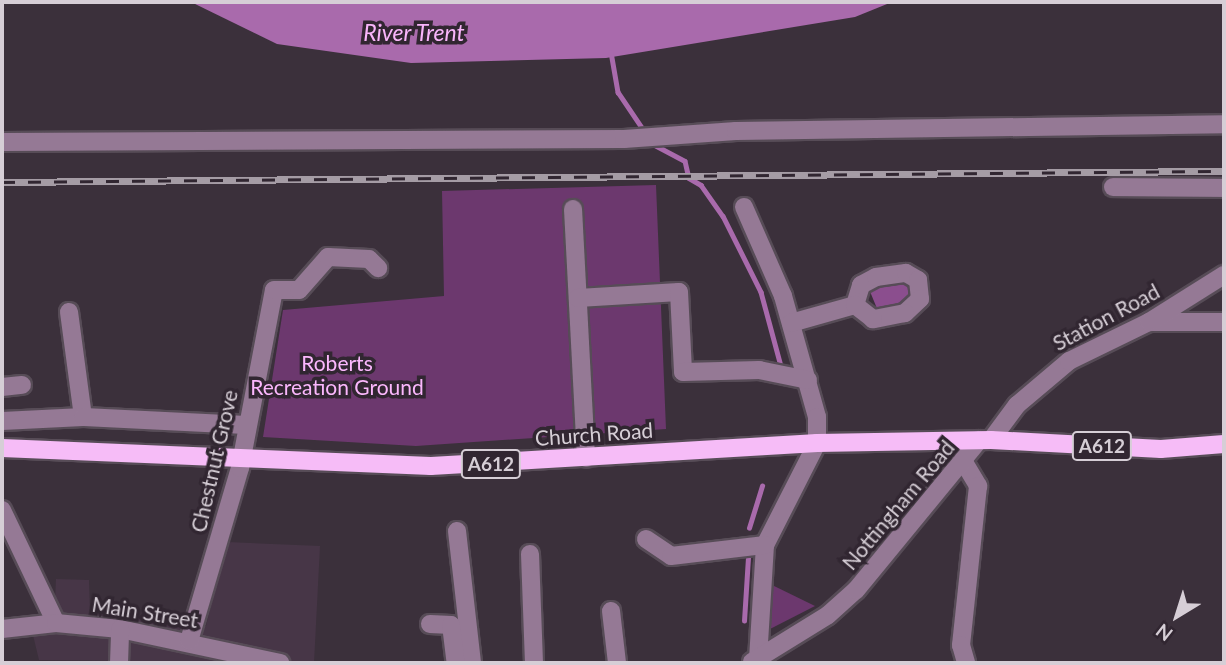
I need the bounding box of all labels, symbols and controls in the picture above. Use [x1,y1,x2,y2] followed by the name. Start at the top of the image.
[363,18,465,46] water label: River Trent
[1048,278,1164,356] street label: Station Road
[250,350,424,400] park label: Roberts Recreation Ground
[185,387,243,535] street label: Chestnut Grove
[534,417,654,451] street label: Church Road
[1070,430,1134,462] road number: A612
[837,435,959,575] street label: Nottingham Road
[460,449,522,480] road number: A612
[1142,581,1212,651] north arrow
[90,591,200,633] street label: Main Street
[1151,619,1177,647] text: N

